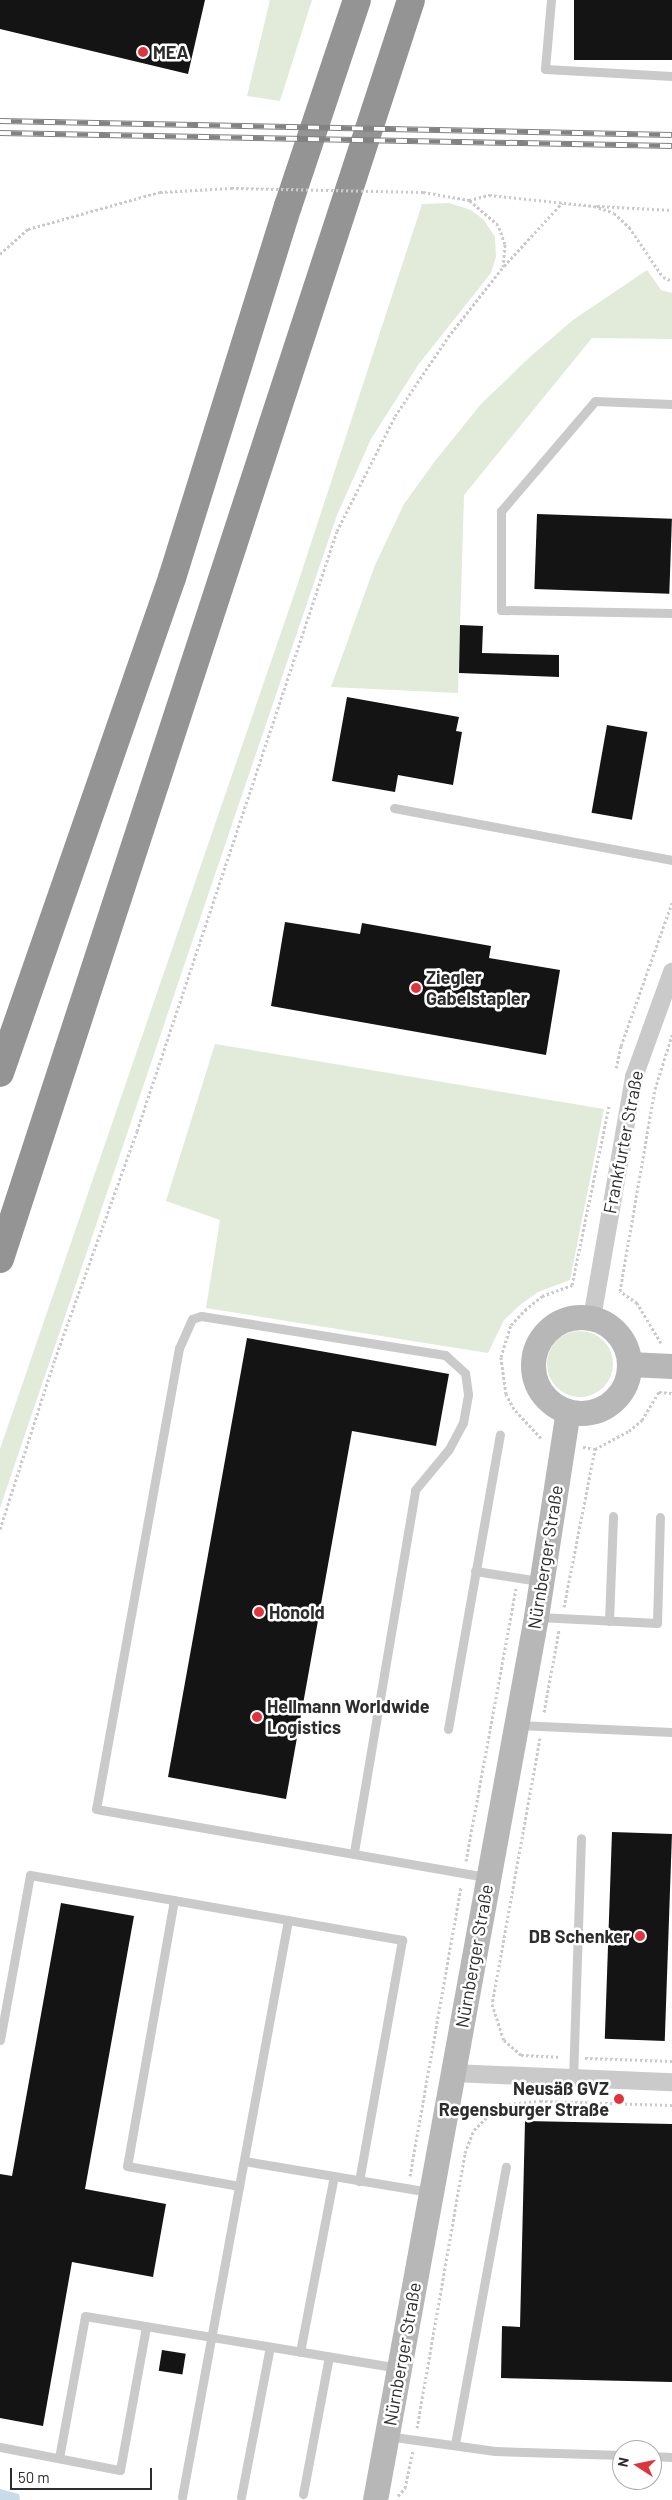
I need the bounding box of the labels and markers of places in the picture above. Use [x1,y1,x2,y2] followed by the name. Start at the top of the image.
[153,41,188,63] place label: MEA
[137,46,149,58] marker: MEA
[426,967,528,1010] place label: Ziegler Gabelstapler
[410,982,422,994] marker: Ziegler Gabelstapler
[269,1601,325,1623] place label: Honold
[253,1606,265,1618] marker: Honold
[267,1696,430,1738] place label: Hellmann Worldwide Logistics
[251,1711,263,1723] marker: Hellmann Worldwide Logistics
[529,1925,630,1947] place label: DB Schenker
[634,1930,646,1942] marker: DB Schenker
[439,2078,609,2120] place label: Neusäß GVZ Regensburger Straße
[613,2093,625,2105] marker: Neusäß GVZ Regensburger Straße

